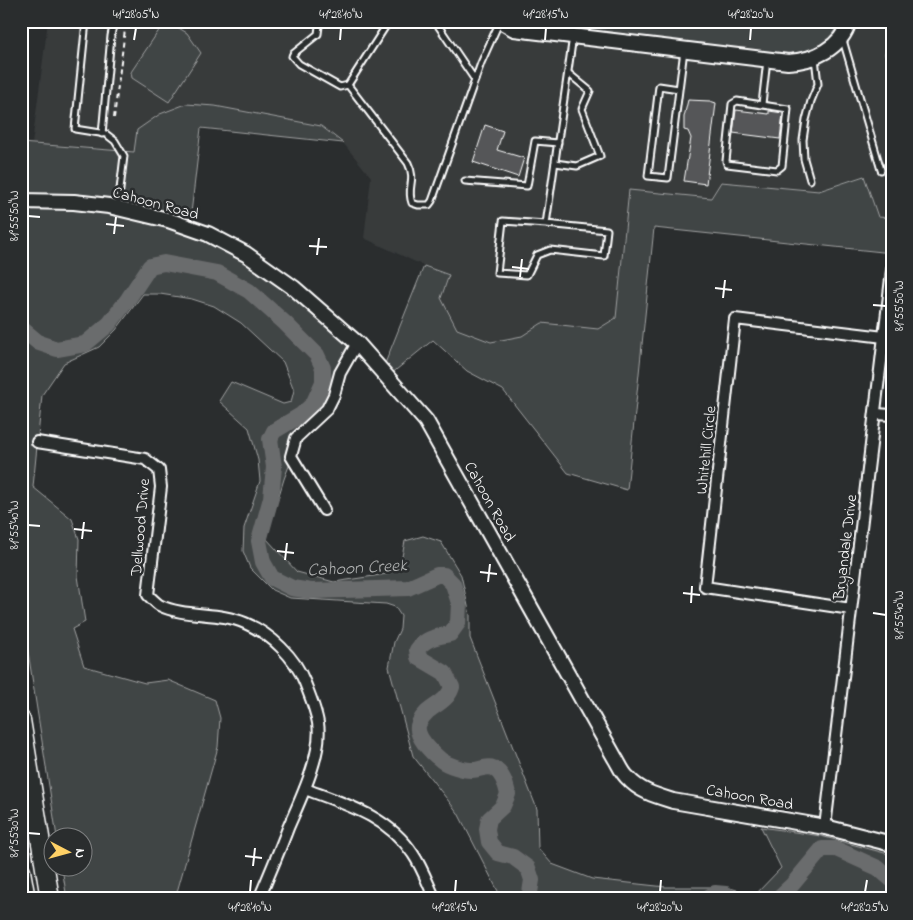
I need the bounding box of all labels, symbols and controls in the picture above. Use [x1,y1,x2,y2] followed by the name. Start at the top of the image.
[113,6,159,24] text: 41°28'05"N
[319,6,363,24] text: 41°28'10"N
[523,6,569,24] text: 41°28'15"N
[728,6,774,24] text: 41°28'20"N
[110,181,201,227] street label: Cahoon Road
[6,191,24,241] text: 81°55'50"W
[891,281,909,331] text: 81°55'50"W
[690,404,724,496] street label: Whitehill Circle
[457,458,521,546] street label: Cahoon Road
[125,477,157,578] street label: Dellwood Drive
[827,492,864,602] street label: Bryandale Drive
[6,501,24,549] text: 81°55'40"W
[307,553,409,585] water label: Cahoon Creek
[891,591,909,639] text: 81°55'40"W
[704,778,795,817] street label: Cahoon Road
[6,809,24,857] text: 81°55'30"W
[42,828,92,878] north arrow
[69,847,90,859] text: N
[228,899,272,917] text: 41°28'10"N
[432,899,478,917] text: 41°28'15"N
[637,899,683,917] text: 41°28'20"N
[841,899,889,917] text: 41°28'25"N

